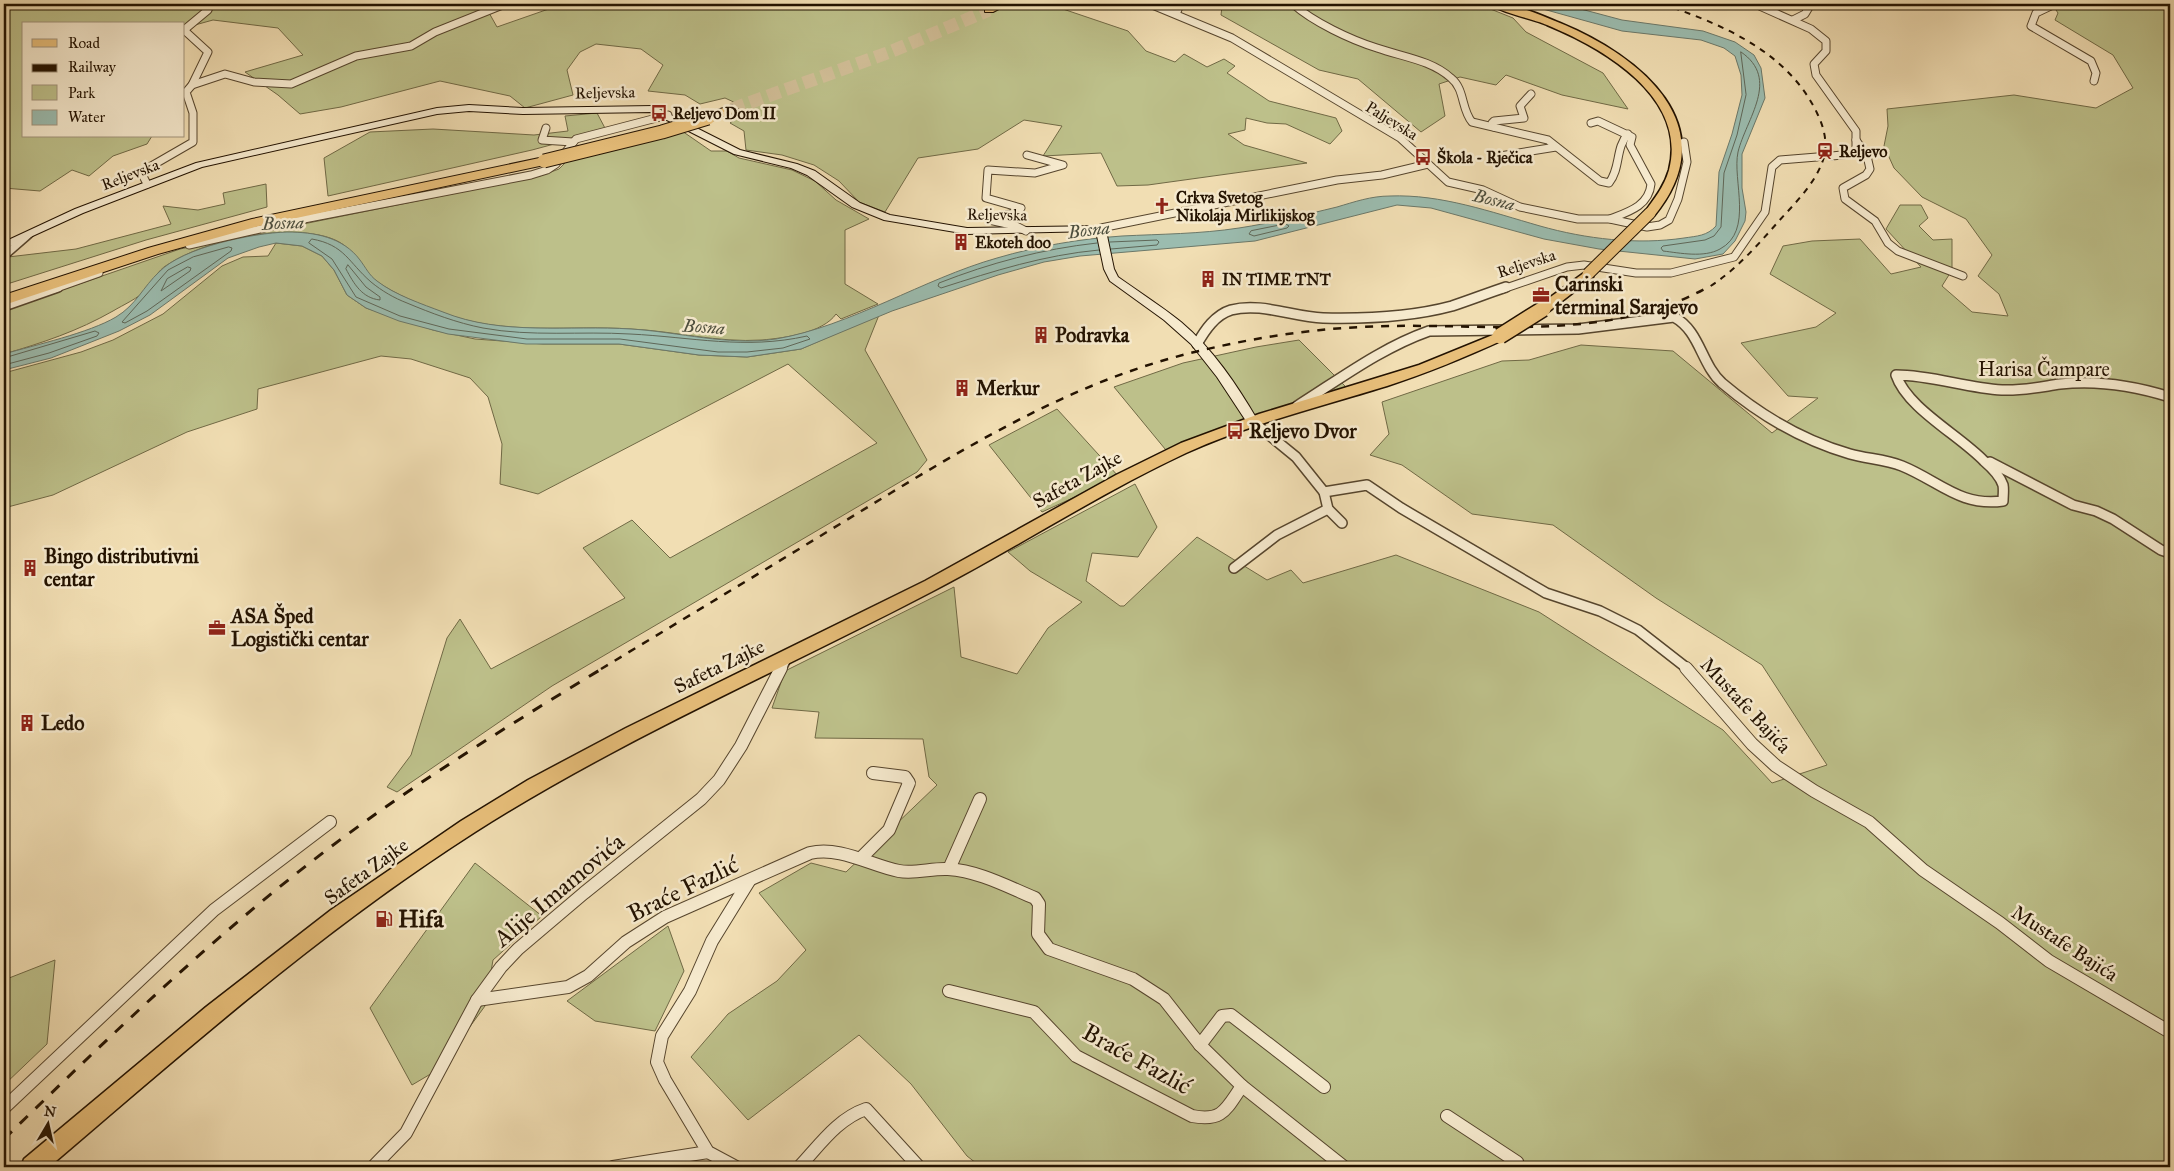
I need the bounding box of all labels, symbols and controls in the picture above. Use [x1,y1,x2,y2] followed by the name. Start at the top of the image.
[22,22,185,138] legend
[68,34,100,52] text: Road
[68,58,117,76] text: Railway
[575,82,636,103] street label: Reljevska
[68,84,95,102] text: Park
[1362,97,1422,144] street label: Paljevska
[649,103,669,123] bus stop icon: Reljevo Dom II
[673,104,776,124] place label: Reljevo Dom II
[68,108,105,126] text: Water
[1815,141,1835,161] station icon: Reljevo
[1839,142,1887,162] place label: Reljevo
[1413,147,1433,167] bus stop icon: Škola - Rječica
[1437,147,1534,168] place label: Škola - Rječica
[99,155,162,194] street label: Reljevska
[1470,184,1517,216] water label: Bosna
[1176,188,1315,226] place label: Crkva Svetog Nikolaja Mirlikijskog
[1152,196,1172,216] church icon: Crkva Svetog Nikolaja Mirlikijskog
[967,204,1028,225] street label: Reljevska
[261,211,305,235] water label: Bosna
[1066,216,1112,244] water label: Bosna
[951,232,971,252] building icon: Ekoteh doo
[975,233,1051,252] place label: Ekoteh doo
[1495,245,1558,282] street label: Reljevska
[1198,269,1218,289] building icon: IN TIME TNT
[1222,270,1331,289] place label: IN TIME TNT
[1554,272,1698,320] place label: Carinski terminal Sarajevo
[1531,285,1551,305] office icon: Carinski terminal Sarajevo
[681,314,726,339] water label: Bosna
[1055,323,1130,347] place label: Podravka
[1031,325,1051,345] building icon: Podravka
[1978,356,2110,381] street label: Harisa Čampare
[976,376,1040,400] place label: Merkur
[952,378,972,398] building icon: Merkur
[1249,419,1357,444] place label: Reljevo Dvor
[1225,421,1245,441] bus stop icon: Reljevo Dvor
[1028,445,1126,513] street label: Safeta Zajke
[44,544,199,591] place label: Bingo distributivni centar
[20,558,40,578] building icon: Bingo distributivni centar
[229,602,369,652] place label: ASA Šped Logistički centar
[207,618,227,638] office icon: ASA Šped Logistički centar
[670,634,768,698] street label: Safeta Zajke
[1696,652,1797,758] street label: Mustafe Bajića
[41,711,84,735] place label: Ledo
[17,713,37,733] building icon: Ledo
[487,826,631,954] street label: Alije Imamovića
[319,833,413,909] street label: Safeta Zajke
[623,849,744,929] street label: Braće Fazlić
[2007,900,2123,987] street label: Mustafe Bajića
[398,904,444,934] place label: Hifa
[374,909,394,929] fuel station icon: Hifa
[1077,1017,1197,1102] street label: Braće Fazlić
[22,1098,72,1148] north arrow
[43,1102,57,1121] text: N

